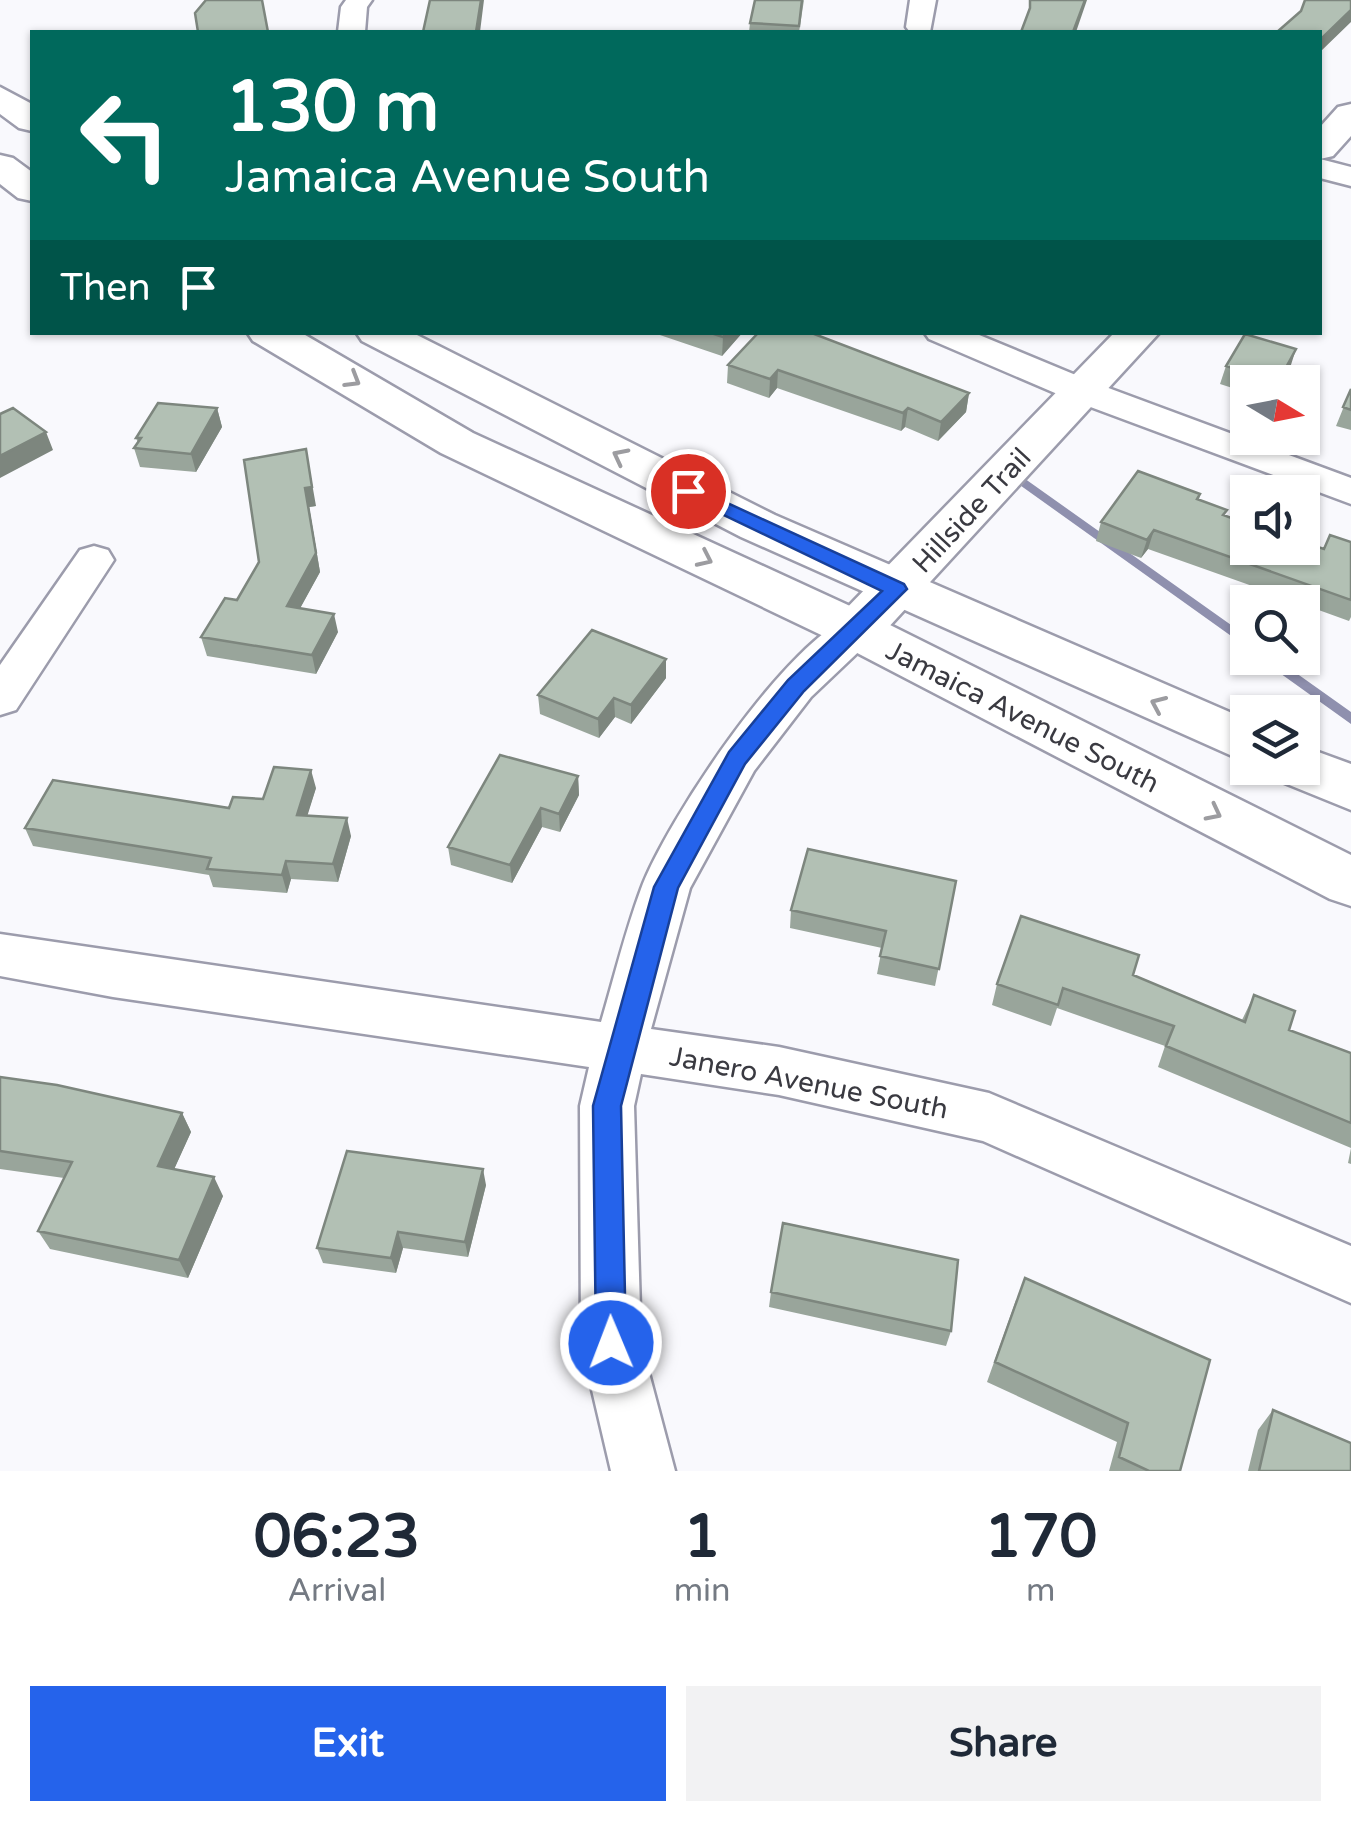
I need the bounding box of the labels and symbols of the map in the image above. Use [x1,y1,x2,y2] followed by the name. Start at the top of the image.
[1230,365,1320,455] north arrow
[342,368,360,387] one-way arrow
[905,441,1038,580] street label: Hillside Trail
[612,449,630,468] one-way arrow
[646,449,731,534] pin
[694,547,712,567] one-way arrow
[880,633,1165,801] street label: Jamaica Avenue South
[1150,696,1168,716] one-way arrow
[1204,801,1222,821] one-way arrow
[667,1039,951,1127] street label: Janero Avenue South
[559,1291,663,1395] position arrow

